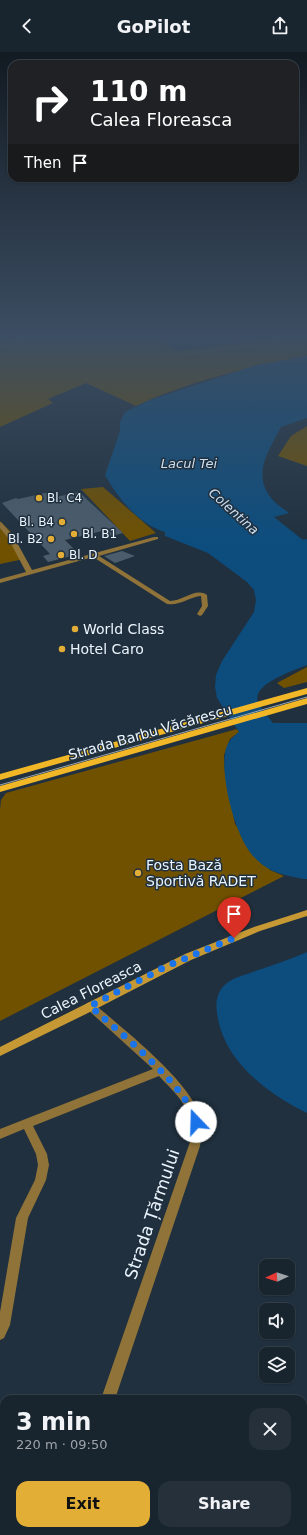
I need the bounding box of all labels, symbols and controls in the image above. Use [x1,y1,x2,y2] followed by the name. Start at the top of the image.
[16,15,38,37] icon: back
[269,15,291,37] icon: share
[117,16,190,37] text: GoPilot
[90,75,187,108] text: 110 m
[24,76,76,128] icon: right
[90,109,232,130] text: Calea Floreasca
[69,152,91,174] icon: arrive
[24,154,61,172] text: Then
[161,456,218,471] water label: Lacul Tei
[206,485,262,538] water label: Colentina
[47,491,82,505] place label: Bl. C4
[34,493,44,503] marker: Bl. C4
[19,515,54,529] place label: Bl. B4
[57,517,67,527] marker: Bl. B4
[82,527,117,541] place label: Bl. B1
[69,529,79,539] marker: Bl. B1
[8,532,43,546] place label: Bl. B2
[46,534,56,544] marker: Bl. B2
[69,548,97,562] place label: Bl. D
[56,550,66,560] marker: Bl. D
[83,621,164,637] place label: World Class
[70,624,80,634] marker: World Class
[70,641,144,657] place label: Hotel Caro
[57,644,67,654] marker: Hotel Caro
[67,701,233,763] street label: Strada Barbu Văcărescu
[146,857,256,889] place label: Fosta Bază Sportivă RADET
[133,868,143,878] marker: Fosta Bază Sportivă RADET
[217,897,251,938] pin
[223,903,245,925] icon: arrive
[38,958,144,1022] street label: Calea Floreasca
[175,1101,217,1143] position arrow
[120,1146,184,1282] street label: Strada Țărmului
[259,1259,295,1295] north arrow
[259,1259,295,1383] map controls
[259,1303,295,1339] button: sound
[259,1347,295,1383] button: layers
[16,1408,91,1436] text: 3 min
[249,1408,291,1450] button: close
[16,1437,107,1452] text: 220 m · 09:50
[16,1481,150,1527] button: Exit
[158,1481,291,1527] button: Share

